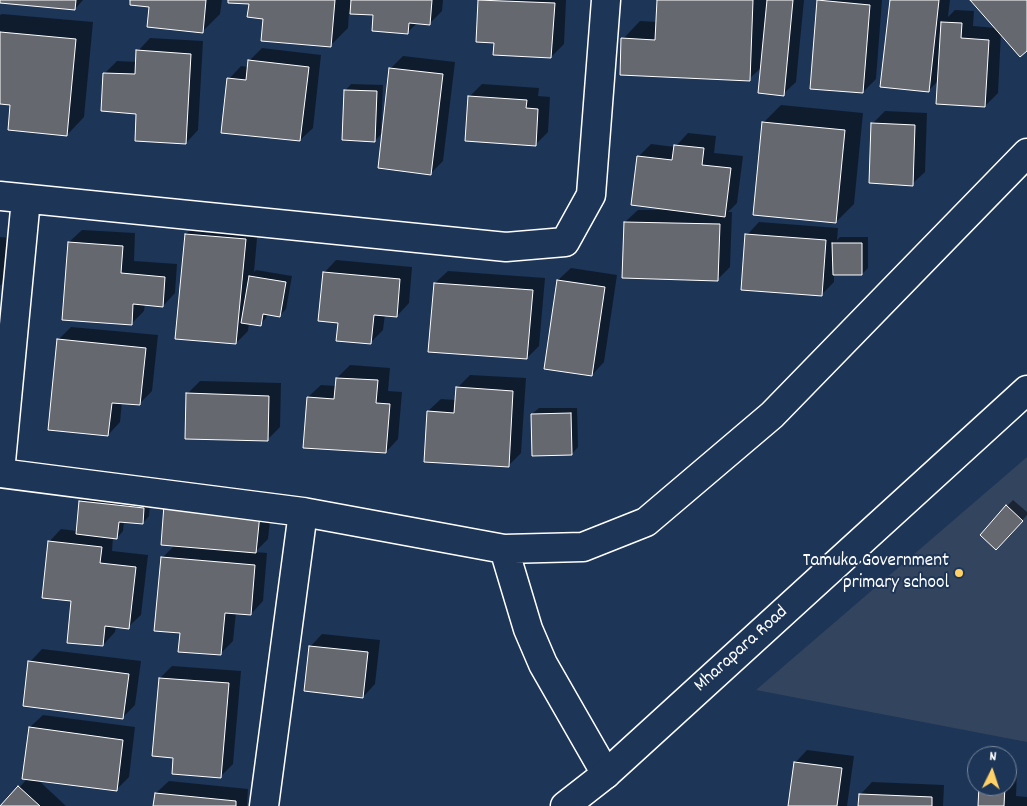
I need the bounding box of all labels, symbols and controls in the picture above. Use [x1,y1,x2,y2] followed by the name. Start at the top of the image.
[803,551,949,595] place label: Tamuka Government primary school
[953,567,965,579] marker: Tamuka Government primary school
[690,602,794,698] street label: Mharapara Road
[967,746,1017,796] north arrow
[989,747,997,767] text: N

